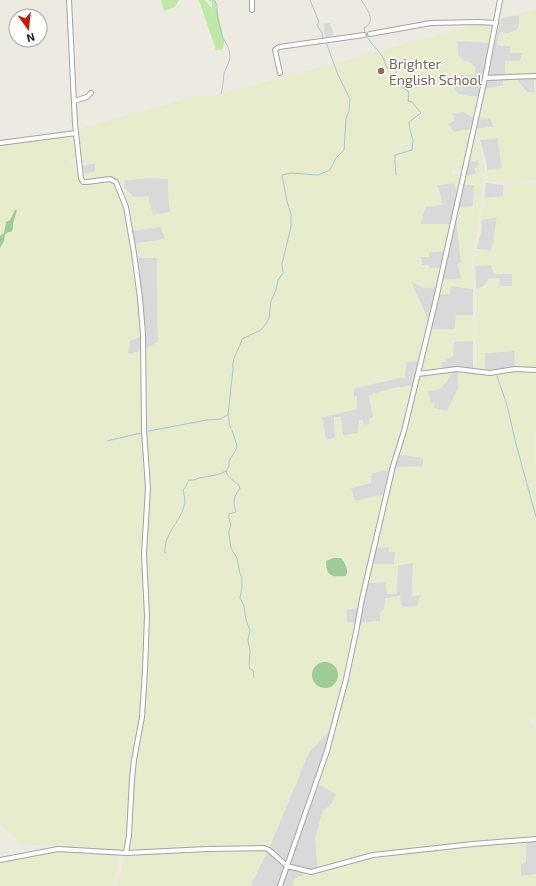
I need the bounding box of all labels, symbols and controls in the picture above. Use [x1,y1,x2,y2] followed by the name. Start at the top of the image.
[8,8,48,48] north arrow
[25,31,36,45] text: N
[389,55,483,88] place label: Brighter English School
[376,66,386,76] marker: Brighter English School

